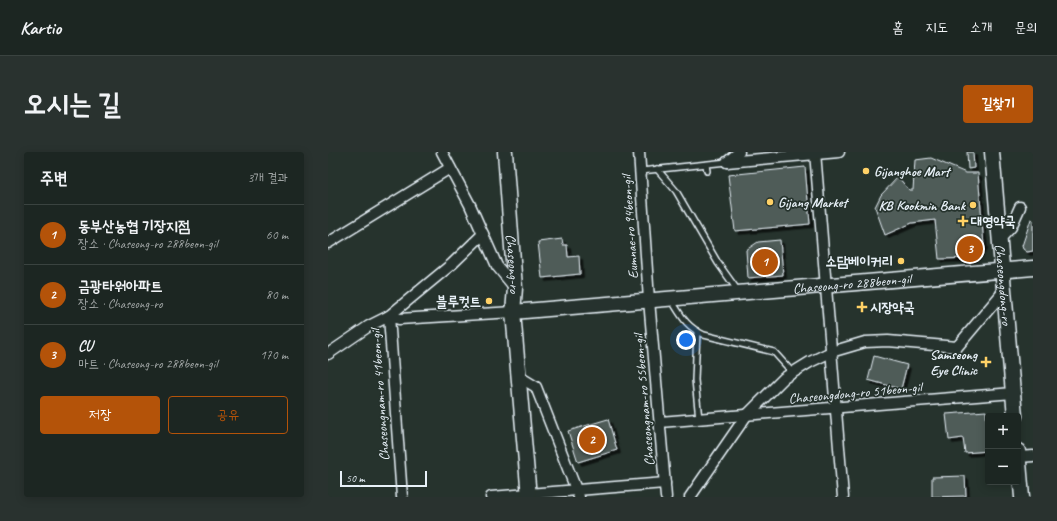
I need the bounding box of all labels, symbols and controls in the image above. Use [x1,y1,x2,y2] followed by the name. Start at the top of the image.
[20,16,61,40] text: Kartio
[892,19,903,36] text: 홈
[925,19,948,36] text: 지도
[970,19,992,36] text: 소개
[1014,19,1037,36] text: 문의
[963,85,1033,123] button: 길찾기
[24,86,121,121] text: 오시는 길
[874,163,952,180] place label: Gijanghoe Mart
[861,166,871,176] marker: Gijanghoe Mart
[40,168,67,189] text: 주변
[248,170,288,186] text: 3개 결과
[618,172,642,279] street label: Eumnae-ro 94beon-gil
[778,194,849,211] place label: Gijang Market
[765,197,775,207] marker: Gijang Market
[878,197,967,214] place label: KB Kookmin Bank
[968,200,978,210] marker: KB Kookmin Bank
[970,213,1016,230] place label: 대영약국
[958,216,968,226] marker: 대영약국
[78,217,190,236] text: 동부산농협 기장지점
[50,227,56,243] text: 1
[266,227,288,243] text: 60 m
[503,233,524,295] street label: Chaseong-ro
[957,234,983,264] pin: 3
[78,236,217,252] text: 장소 · Chaseong-ro 288beon-gil
[992,243,1016,327] street label: Chaseongdong-ro
[752,247,778,277] pin: 1
[825,253,893,270] place label: 소담베이커리
[896,256,906,266] marker: 소담베이커리
[792,270,914,297] street label: Chaseong-ro 288beon-gil
[78,277,163,296] text: 금광타워아파트
[50,287,56,303] text: 2
[266,287,288,303] text: 80 m
[436,293,481,310] place label: 블루컷트
[78,296,163,312] text: 장소 · Chaseong-ro
[484,296,494,306] marker: 블루컷트
[870,299,915,316] place label: 시장약국
[857,302,867,312] marker: 시장약국
[367,326,393,461] street label: Chaseongnam-ro 41beon-gil
[676,330,696,350] your location
[630,331,658,467] street label: Chaseongnam-ro 55beon-gil
[78,337,92,356] text: CU
[930,346,978,379] place label: Samseong Eye Clinic
[50,347,56,363] text: 3
[260,347,288,363] text: 170 m
[78,356,217,372] text: 마트 · Chaseong-ro 288beon-gil
[980,356,992,368] marker: Samseong Eye Clinic
[788,378,925,407] street label: Chaseongdong-ro 51beon-gil
[40,396,160,434] button: 저장
[168,396,288,434] button: 공유
[985,413,1021,485] map controls
[985,413,1021,449] button: +
[579,425,605,455] pin: 2
[985,449,1021,485] button: −
[340,469,427,488] scale bar
[346,471,365,485] text: 50 m

